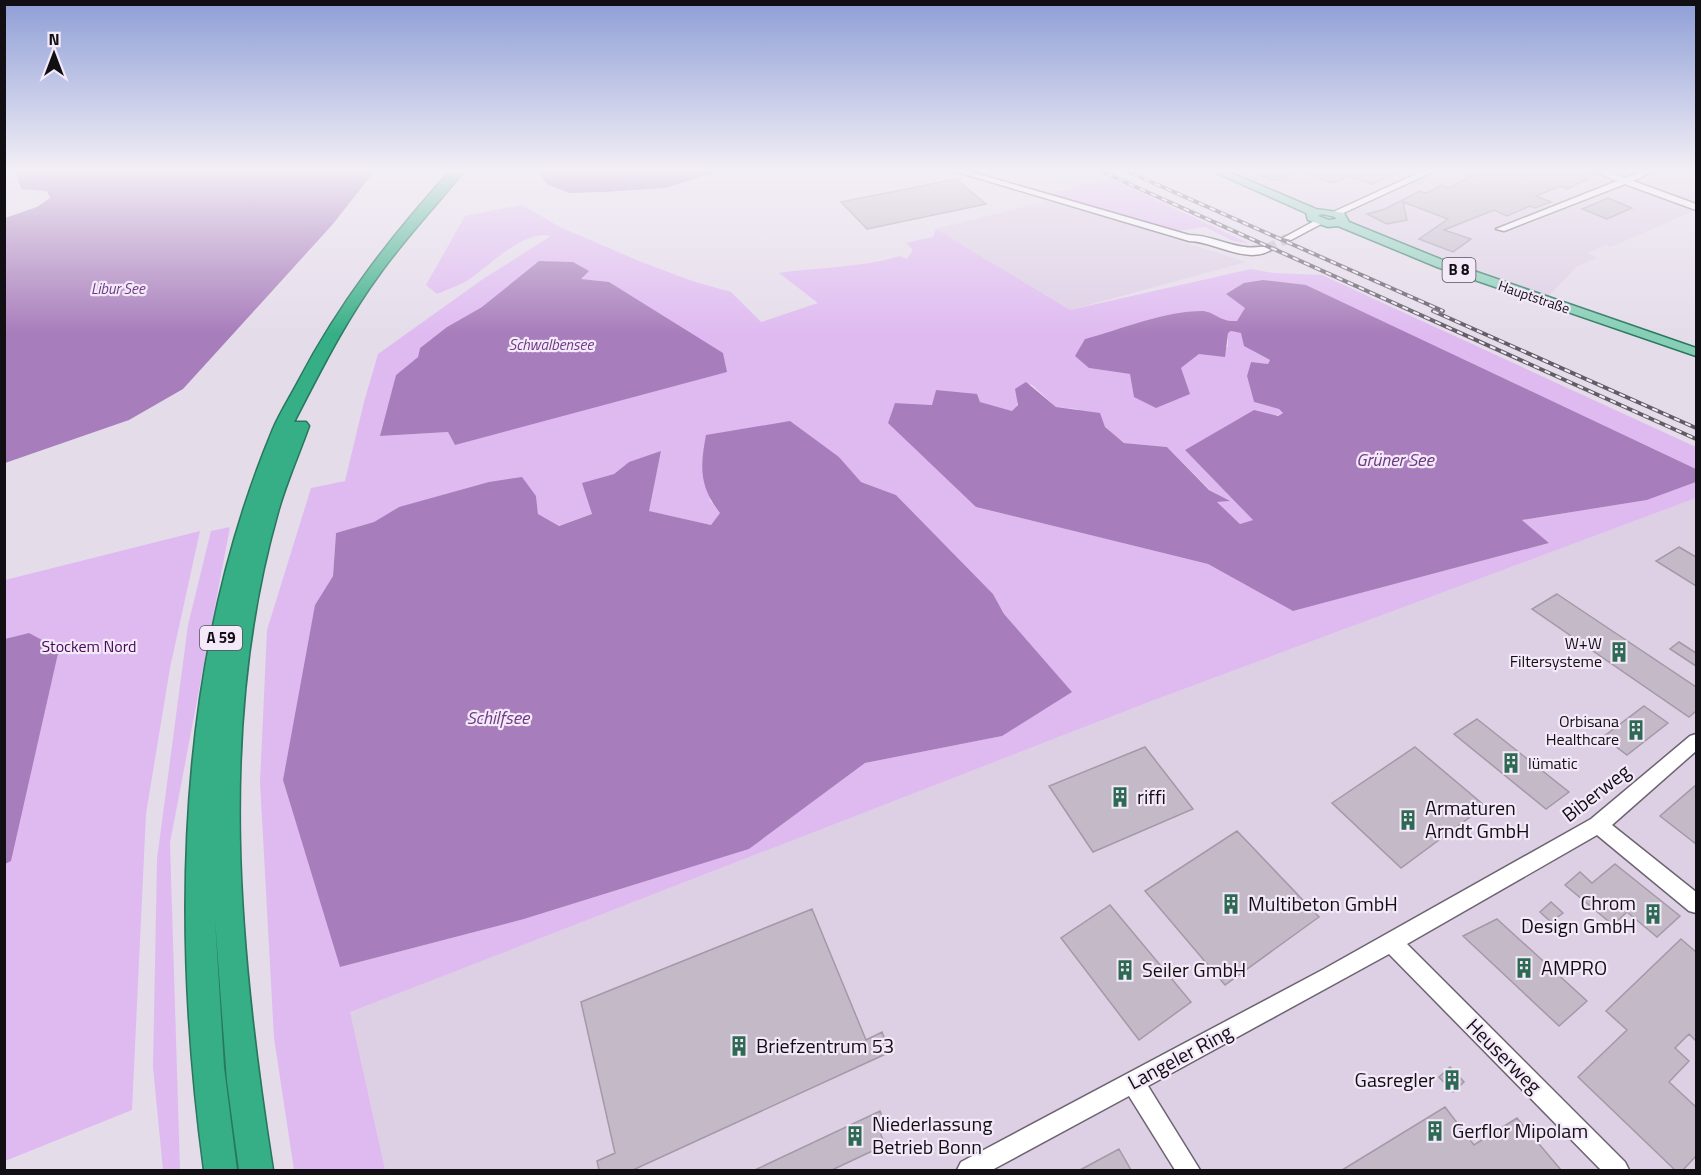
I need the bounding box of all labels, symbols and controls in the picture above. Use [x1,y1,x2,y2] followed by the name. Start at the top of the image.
[24,24,84,84] north arrow
[48,27,60,51] text: N
[1442,258,1476,282] road number: B 8
[1496,274,1573,319] street label: Hauptstraße
[91,277,146,300] water label: Libur See
[509,333,594,356] water label: Schwalbensee
[1356,446,1435,473] water label: Grüner See
[200,626,242,650] road number: A 59
[1510,631,1602,673] place label: W+W Filtersysteme
[42,634,136,658] park label: Stockem Nord
[1607,640,1631,664] building icon: W+W Filtersysteme
[467,704,531,731] water label: Schilfsee
[1546,709,1619,751] place label: Orbisana Healthcare
[1624,718,1648,742] building icon: Orbisana Healthcare
[1499,751,1523,775] building icon: lümatic
[1528,751,1578,775] place label: lümatic
[1555,756,1637,829] street label: Biberweg
[1137,781,1166,812] place label: riffi
[1108,785,1132,809] building icon: riffi
[1425,792,1530,846] place label: Armaturen Arndt GmbH
[1396,808,1420,832] building icon: Armaturen Arndt GmbH
[1521,887,1636,941] place label: Chrom Design GmbH
[1248,888,1398,919] place label: Multibeton GmbH
[1219,892,1243,916] building icon: Multibeton GmbH
[1641,902,1665,926] building icon: Chrom Design GmbH
[1541,952,1607,983] place label: AMPRO
[1142,954,1246,985] place label: Seiler GmbH
[1512,956,1536,980] building icon: AMPRO
[1113,958,1137,982] building icon: Seiler GmbH
[1459,1011,1549,1101] street label: Heuserweg
[1122,1016,1238,1097] street label: Langeler Ring
[756,1030,894,1061] place label: Briefzentrum 53
[727,1034,751,1058] building icon: Briefzentrum 53
[1355,1064,1435,1095] place label: Gasregler
[1440,1068,1464,1092] building icon: Gasregler
[872,1108,992,1162] place label: Niederlassung Betrieb Bonn
[1452,1115,1588,1146] place label: Gerflor Mipolam
[1423,1119,1447,1143] building icon: Gerflor Mipolam
[843,1124,867,1148] building icon: Niederlassung Betrieb Bonn

